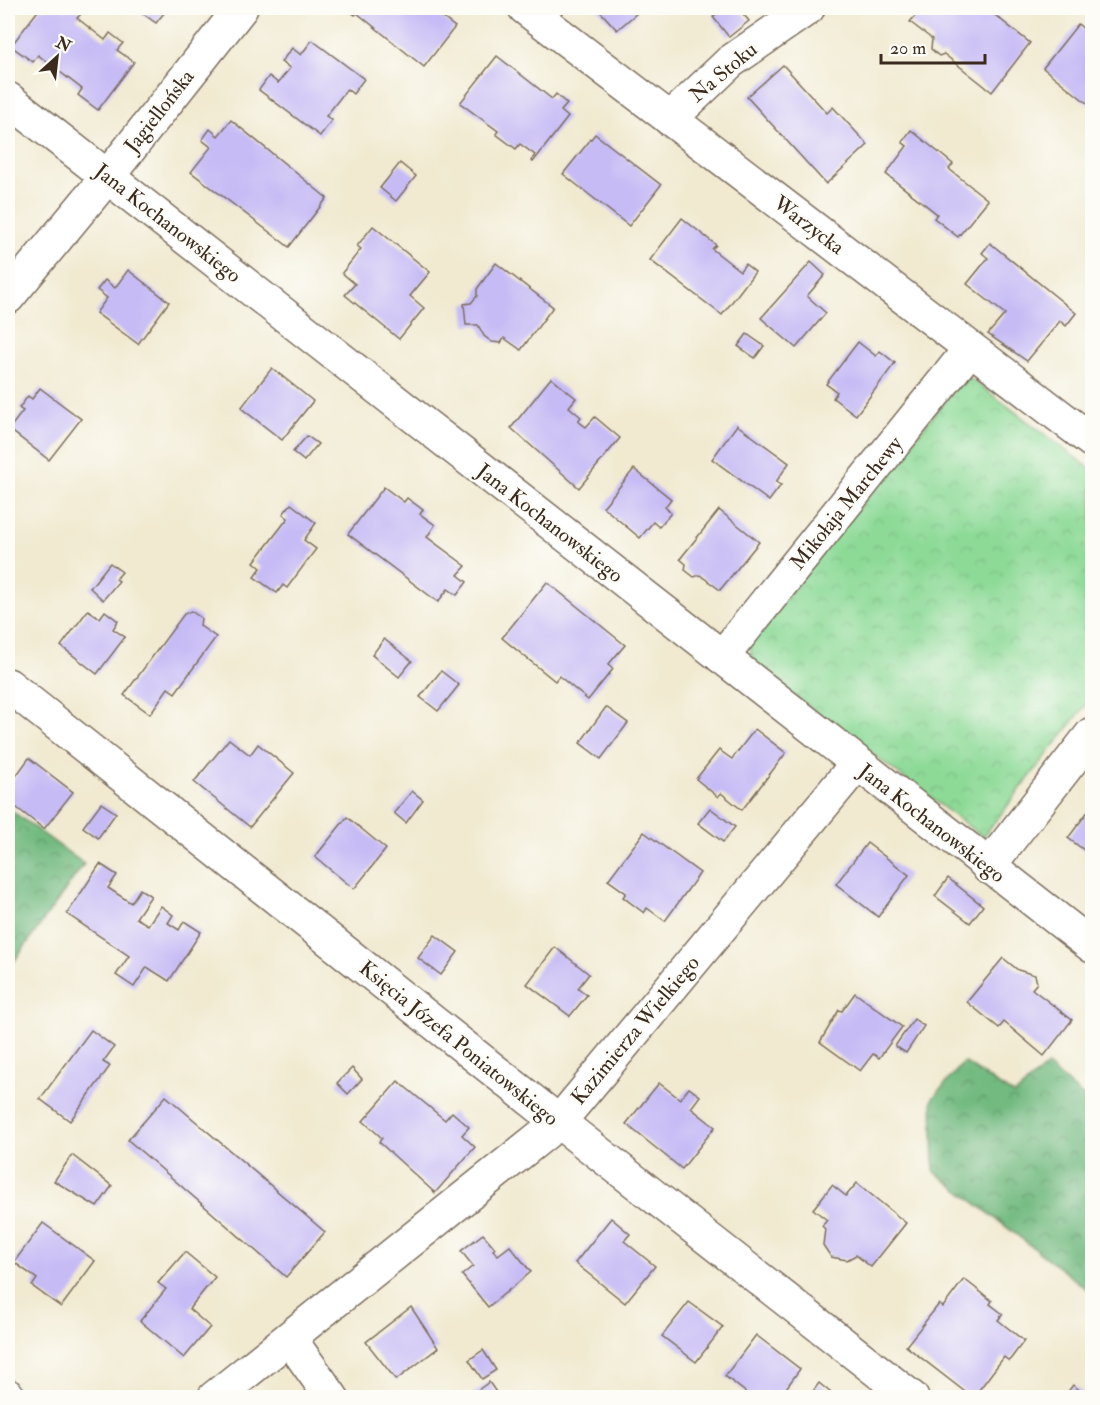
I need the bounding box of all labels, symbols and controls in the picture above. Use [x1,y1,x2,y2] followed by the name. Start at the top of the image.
[27,27,87,87] north arrow
[881,27,984,65] scale bar
[52,32,75,57] text: N
[684,36,763,109] street label: Na Stoku
[890,37,926,60] text: 20 m
[118,64,201,159] street label: Jagiellońska
[88,157,246,289] street label: Jana Kochanowskiego
[767,189,850,261] street label: Warzycka
[784,430,909,576] street label: Mikołaja Marchewy
[470,457,628,589] street label: Jana Kochanowskiego
[852,757,1010,889] street label: Jana Kochanowskiego
[565,950,706,1110] street label: Kazimierza Wielkiego
[354,955,564,1132] street label: Księcia Józefa Poniatowskiego

